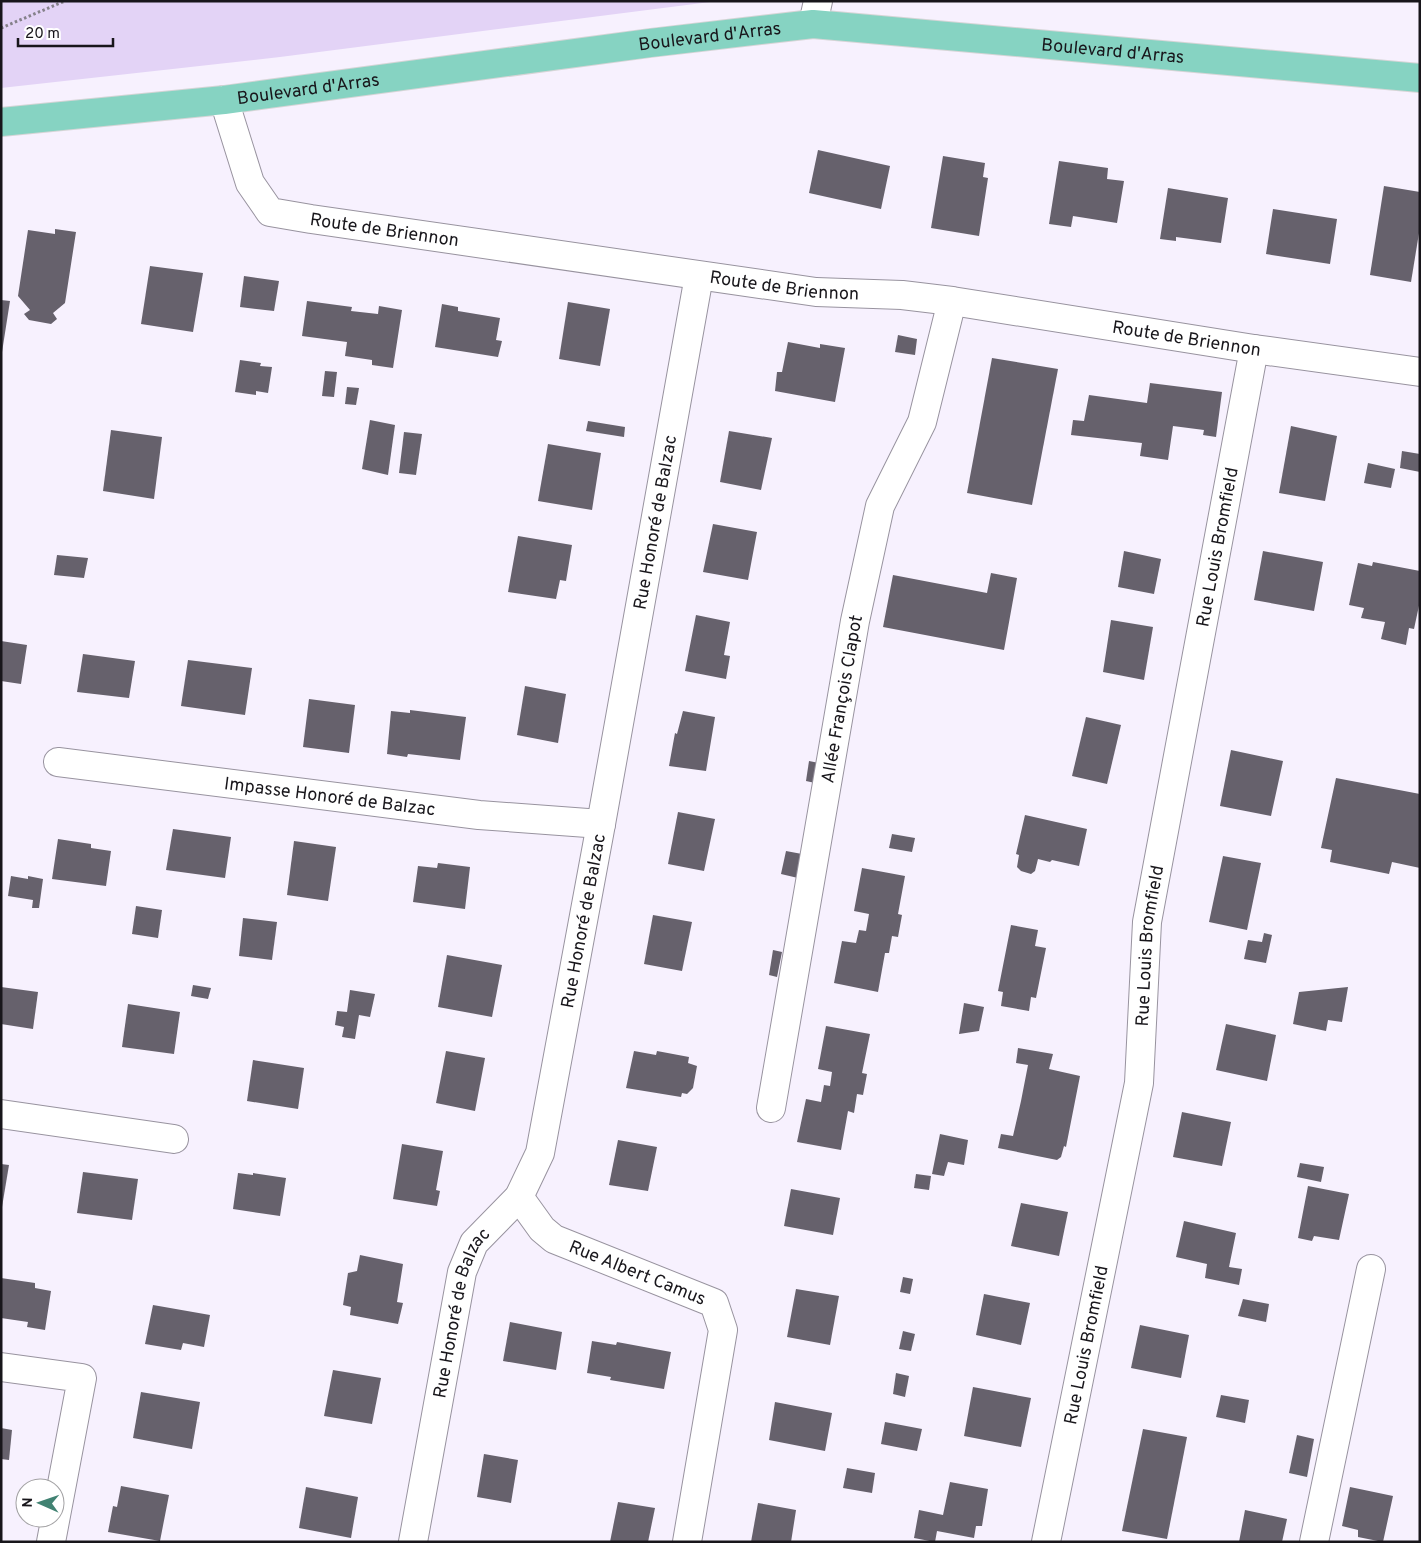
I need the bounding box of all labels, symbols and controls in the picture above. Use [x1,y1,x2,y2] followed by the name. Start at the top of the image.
[18,15,112,47] scale bar
[637,18,782,57] street label: Boulevard d'Arras
[25,25,60,44] text: 20 m
[1040,34,1185,70] street label: Boulevard d'Arras
[236,69,381,111] street label: Boulevard d'Arras
[308,209,460,253] street label: Route de Briennon
[708,267,859,306] street label: Route de Briennon
[1110,317,1262,363] street label: Route de Briennon
[630,433,683,612] street label: Rue Honoré de Balzac
[1192,466,1245,629] street label: Rue Louis Bromfield
[817,613,869,785] street label: Allée François Clapot
[223,773,437,822] street label: Impasse Honoré de Balzac
[557,832,612,1010] street label: Rue Honoré de Balzac
[1132,864,1170,1027] street label: Rue Louis Bromfield
[429,1223,496,1400] street label: Rue Honoré de Balzac
[565,1236,709,1312] street label: Rue Albert Camus
[1060,1264,1115,1427] street label: Rue Louis Bromfield
[15,1478,65,1528] north arrow
[20,1497,37,1508] text: N

